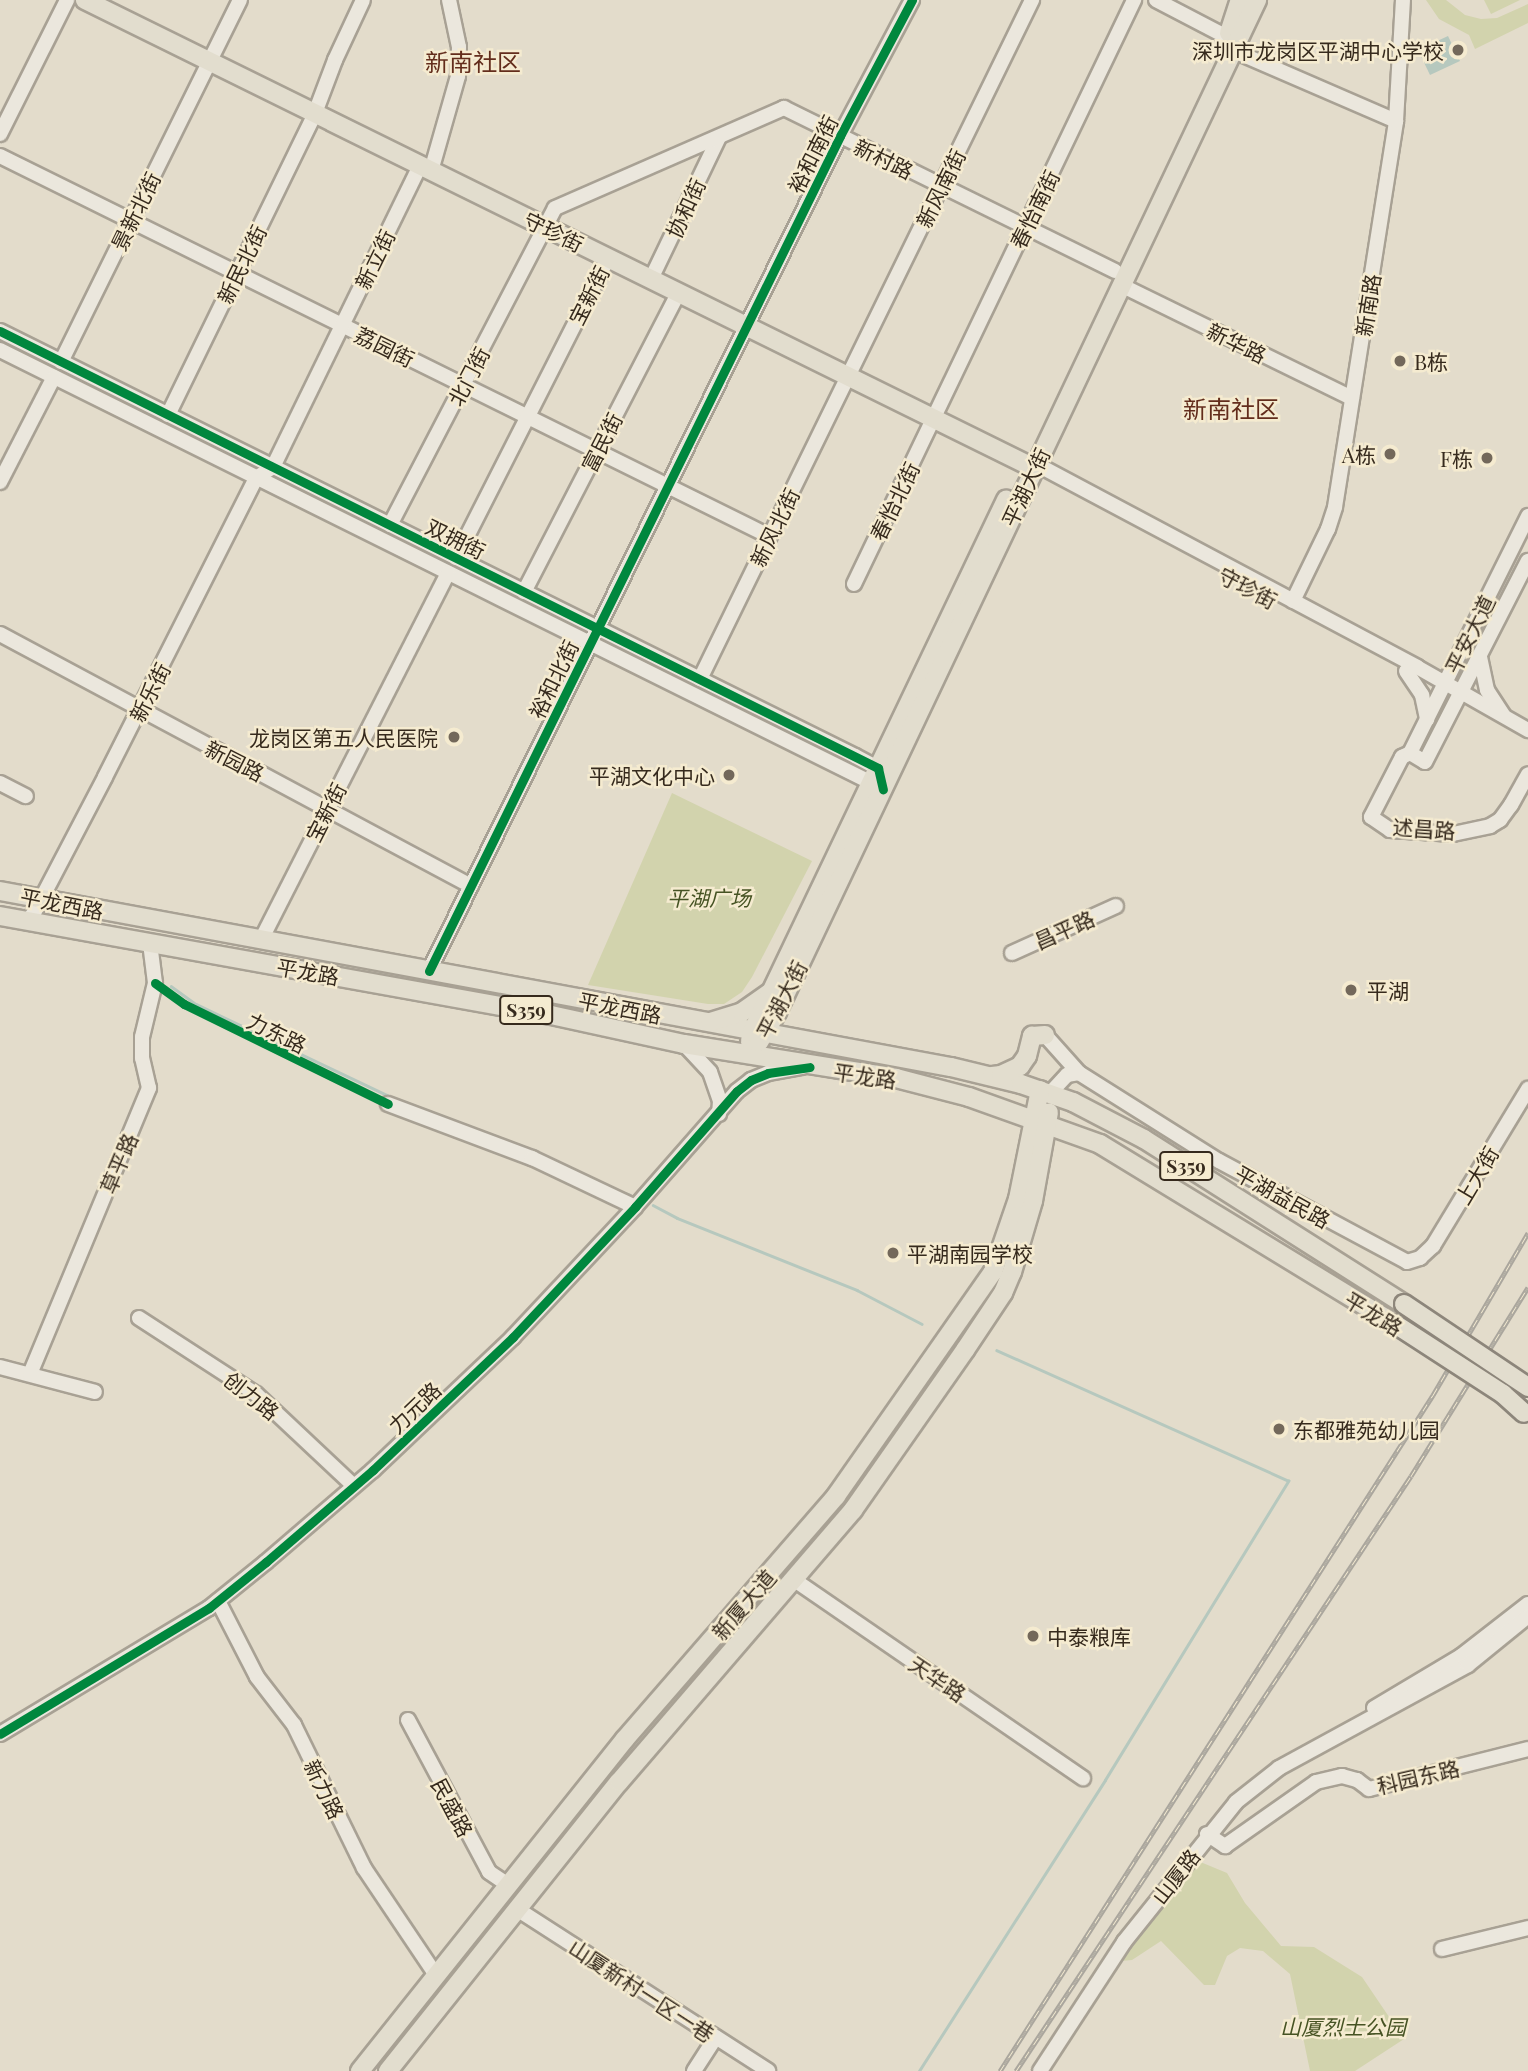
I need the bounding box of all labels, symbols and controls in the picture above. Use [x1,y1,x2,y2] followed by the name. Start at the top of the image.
[1192,37,1444,63] place label: 深圳市龙岗区平湖中心学校
[1450,42,1466,58] marker: 深圳市龙岗区平湖中心学校
[425,48,521,76] district label: 新南社区
[782,111,842,197] street label: 裕和南街
[850,133,918,183] street label: 新村路
[910,145,970,231] street label: 新风南街
[1004,166,1064,252] street label: 春怡南街
[105,168,165,254] street label: 景新北街
[660,174,710,242] street label: 协和街
[520,206,588,256] street label: 守珍街
[211,221,271,307] street label: 新民北街
[349,225,399,293] street label: 新立街
[562,261,614,329] street label: 宝新街
[1350,272,1384,338] street label: 新南路
[1203,317,1271,367] street label: 新华路
[351,321,419,371] street label: 荔园街
[442,342,494,410] street label: 北门街
[1414,348,1448,374] place label: B栋
[1392,353,1408,369] marker: B栋
[1183,395,1279,423] district label: 新南社区
[575,408,627,476] street label: 富民街
[1342,441,1376,467] place label: A栋
[996,444,1054,530] street label: 平湖大街
[1440,445,1473,471] place label: F栋
[1382,446,1398,462] marker: A栋
[1479,450,1495,466] marker: F栋
[864,458,924,544] street label: 春怡北街
[744,484,804,570] street label: 新风北街
[422,513,490,563] street label: 双拥街
[1214,561,1282,613] street label: 守珍街
[1439,591,1499,677] street label: 平安大道
[523,636,583,722] street label: 裕和北街
[123,658,175,726] street label: 新乐街
[249,724,438,750] place label: 龙岗区第五人民医院
[444,727,464,747] marker: 龙岗区第五人民医院
[201,734,269,786] street label: 新园路
[589,762,715,788] place label: 平湖文化中心
[721,767,737,783] marker: 平湖文化中心
[299,778,351,846] street label: 宝新街
[1392,813,1456,843] street label: 述昌路
[18,883,106,923] street label: 平龙西路
[667,884,751,910] park label: 平湖广场
[1030,905,1098,953] street label: 昌平路
[275,953,341,989] street label: 平龙路
[751,956,811,1042] street label: 平湖大街
[1367,977,1409,1003] place label: 平湖
[1341,980,1361,1000] marker: 平湖
[576,987,664,1027] street label: 平龙西路
[498,994,554,1026] road number: S359
[243,1007,311,1057] street label: 力东路
[832,1058,898,1092] street label: 平龙路
[94,1129,142,1197] street label: 草平路
[1449,1142,1503,1208] street label: 上大街
[1158,1150,1214,1182] road number: S359
[1231,1160,1335,1232] street label: 平湖益民路
[907,1240,1033,1266] place label: 平湖南园学校
[885,1245,901,1261] marker: 平湖南园学校
[1341,1286,1407,1340] street label: 平龙路
[219,1366,285,1424] street label: 创力路
[383,1376,445,1438] street label: 力元路
[1293,1416,1440,1442] place label: 东都雅苑幼儿园
[1271,1421,1287,1437] marker: 东都雅苑幼儿园
[706,1564,780,1644] street label: 新厦大道
[1047,1623,1131,1649] place label: 中泰粮库
[1025,1628,1041,1644] marker: 中泰粮库
[905,1650,971,1706] street label: 天华路
[1374,1754,1462,1798] street label: 科园东路
[300,1755,350,1823] street label: 新力路
[427,1773,479,1841] street label: 民盛路
[1146,1843,1204,1909] street label: 山厦路
[565,1934,719,2046] street label: 山厦新村一区一巷
[1280,2013,1406,2039] park label: 山厦烈士公园

